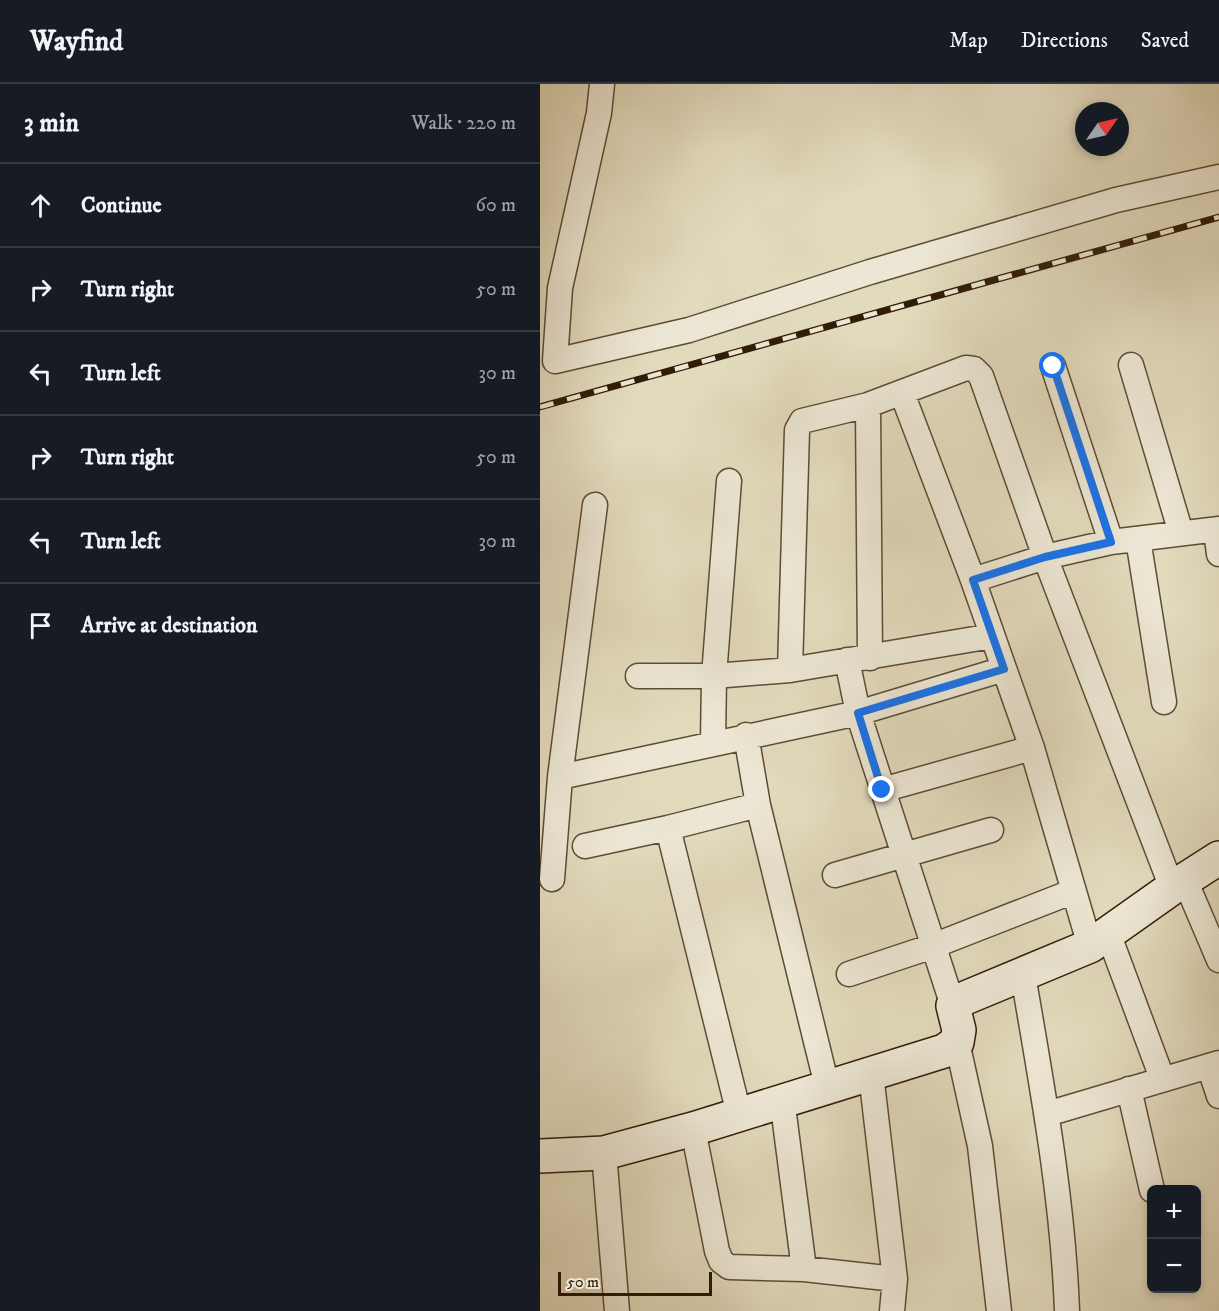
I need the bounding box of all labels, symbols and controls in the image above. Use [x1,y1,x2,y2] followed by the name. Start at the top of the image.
[30,24,123,59] text: Wayfind
[949,28,988,54] text: Map
[1021,28,1108,54] text: Directions
[1141,28,1189,54] text: Saved
[1075,102,1129,156] north arrow
[24,107,79,140] text: 3 min
[411,111,516,136] text: Walk · 220 m
[24,189,57,222] icon: ahead
[81,192,162,219] text: Continue
[476,193,516,218] text: 60 m
[24,273,57,306] icon: right
[81,276,174,303] text: Turn right
[476,277,516,302] text: 50 m
[1039,352,1065,378] route start
[24,357,57,390] icon: left
[81,360,161,387] text: Turn left
[478,361,516,386] text: 30 m
[24,441,57,474] icon: right
[81,444,174,471] text: Turn right
[476,445,516,470] text: 50 m
[24,525,57,558] icon: left
[81,528,161,555] text: Turn left
[478,529,516,554] text: 30 m
[24,609,57,642] icon: arrive
[81,612,258,639] text: Arrive at destination
[868,776,894,802] route end
[1147,1185,1201,1293] map controls
[1147,1185,1201,1239] button: +
[1147,1239,1201,1293] button: −
[558,1269,712,1296] scale bar
[567,1272,599,1292] text: 50 m

